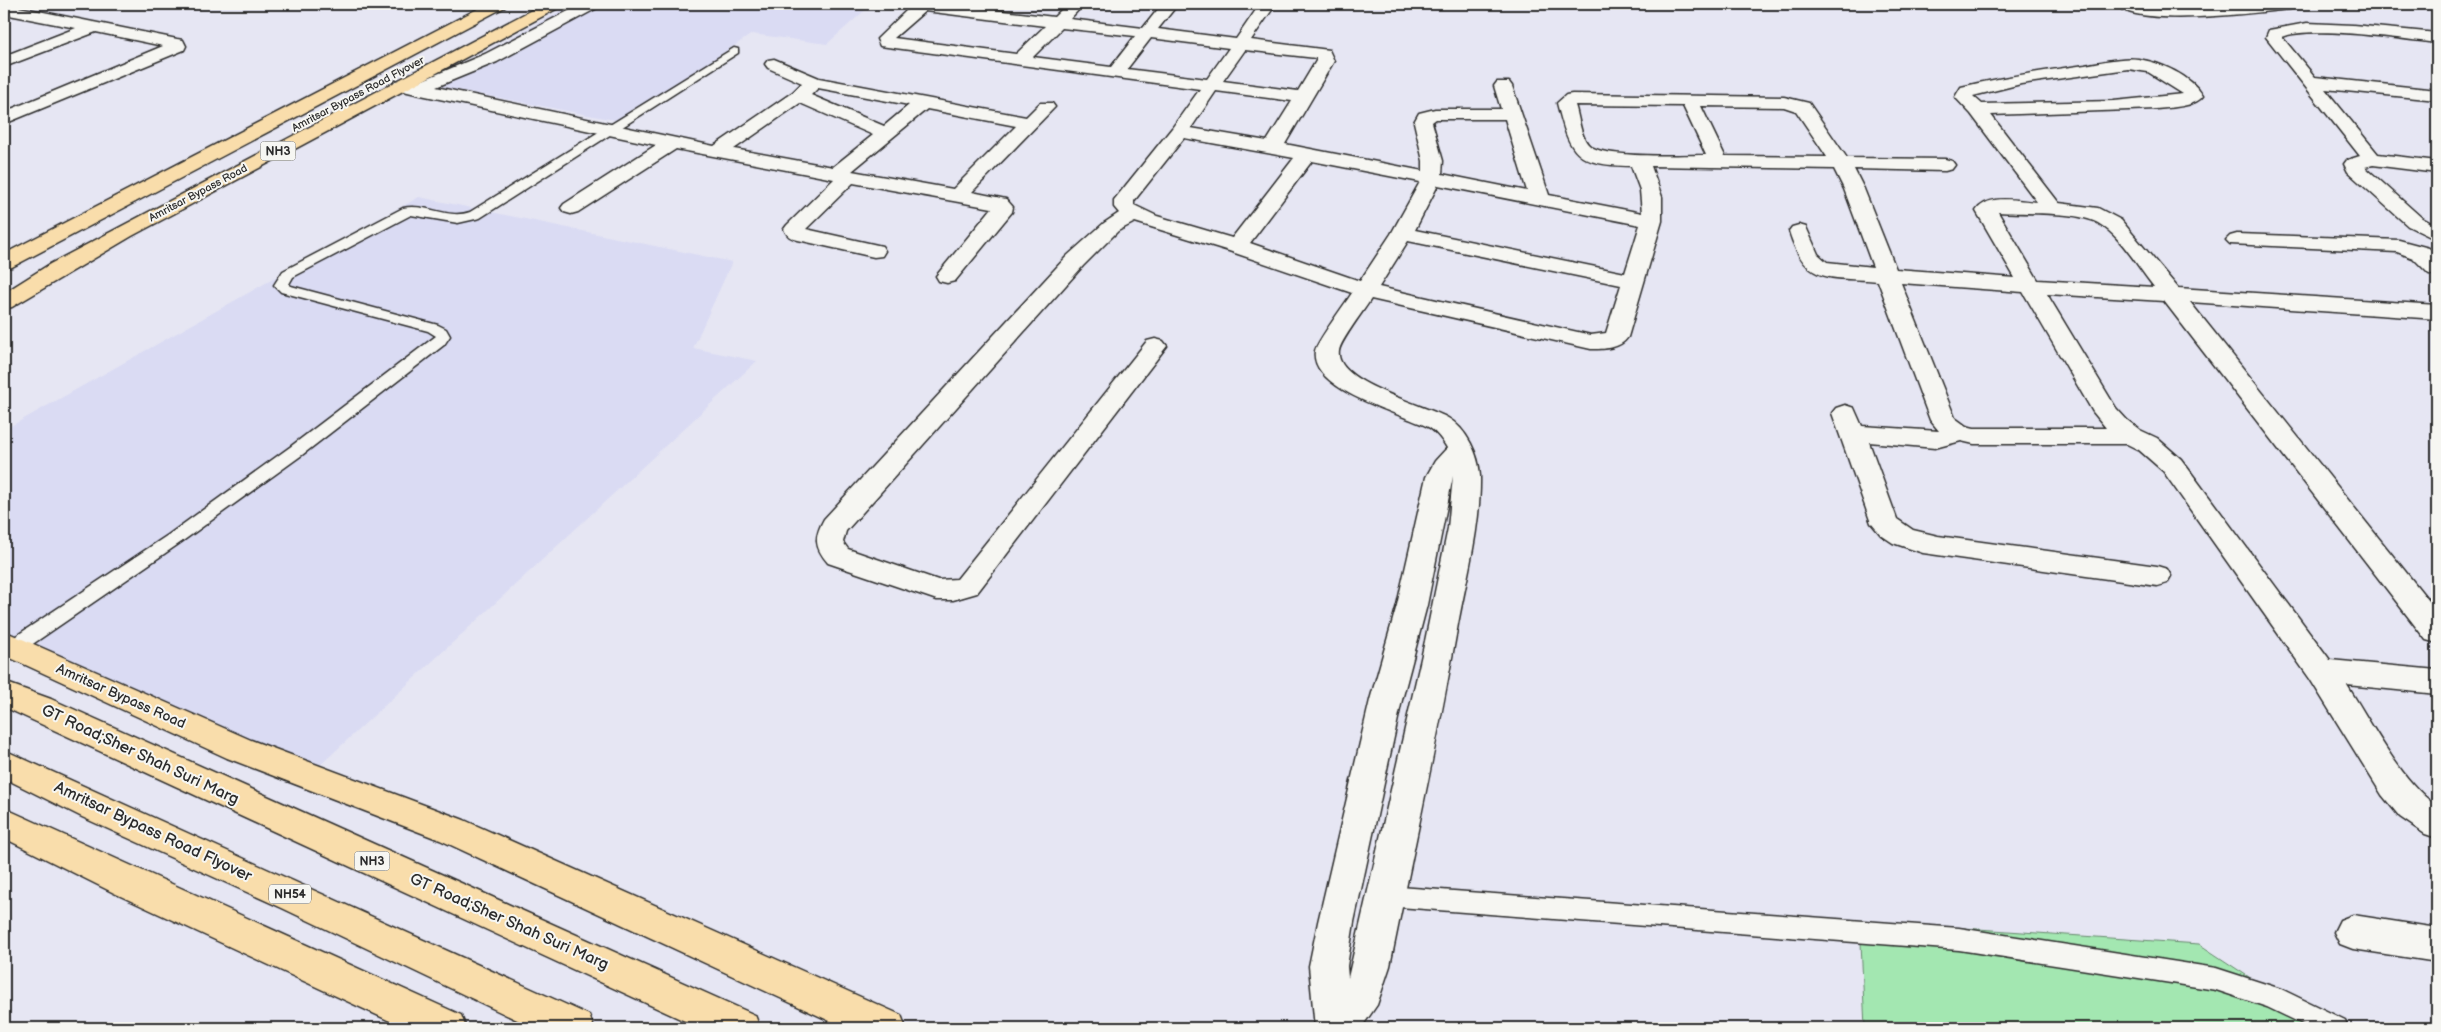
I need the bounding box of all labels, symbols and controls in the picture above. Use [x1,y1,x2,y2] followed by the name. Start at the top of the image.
[289,53,427,135] street label: Amritsar Bypass Road Flyover
[260,142,296,160] road number: NH3
[146,161,250,225] street label: Amritsar Bypass Road
[54,660,188,732] street label: Amritsar Bypass Road
[38,701,242,809] street label: GT Road;Sher Shah Suri Marg
[51,778,255,886] street label: Amritsar Bypass Road Flyover
[354,851,390,870] road number: NH3
[407,869,611,975] street label: GT Road;Sher Shah Suri Marg
[269,884,311,904] road number: NH54

